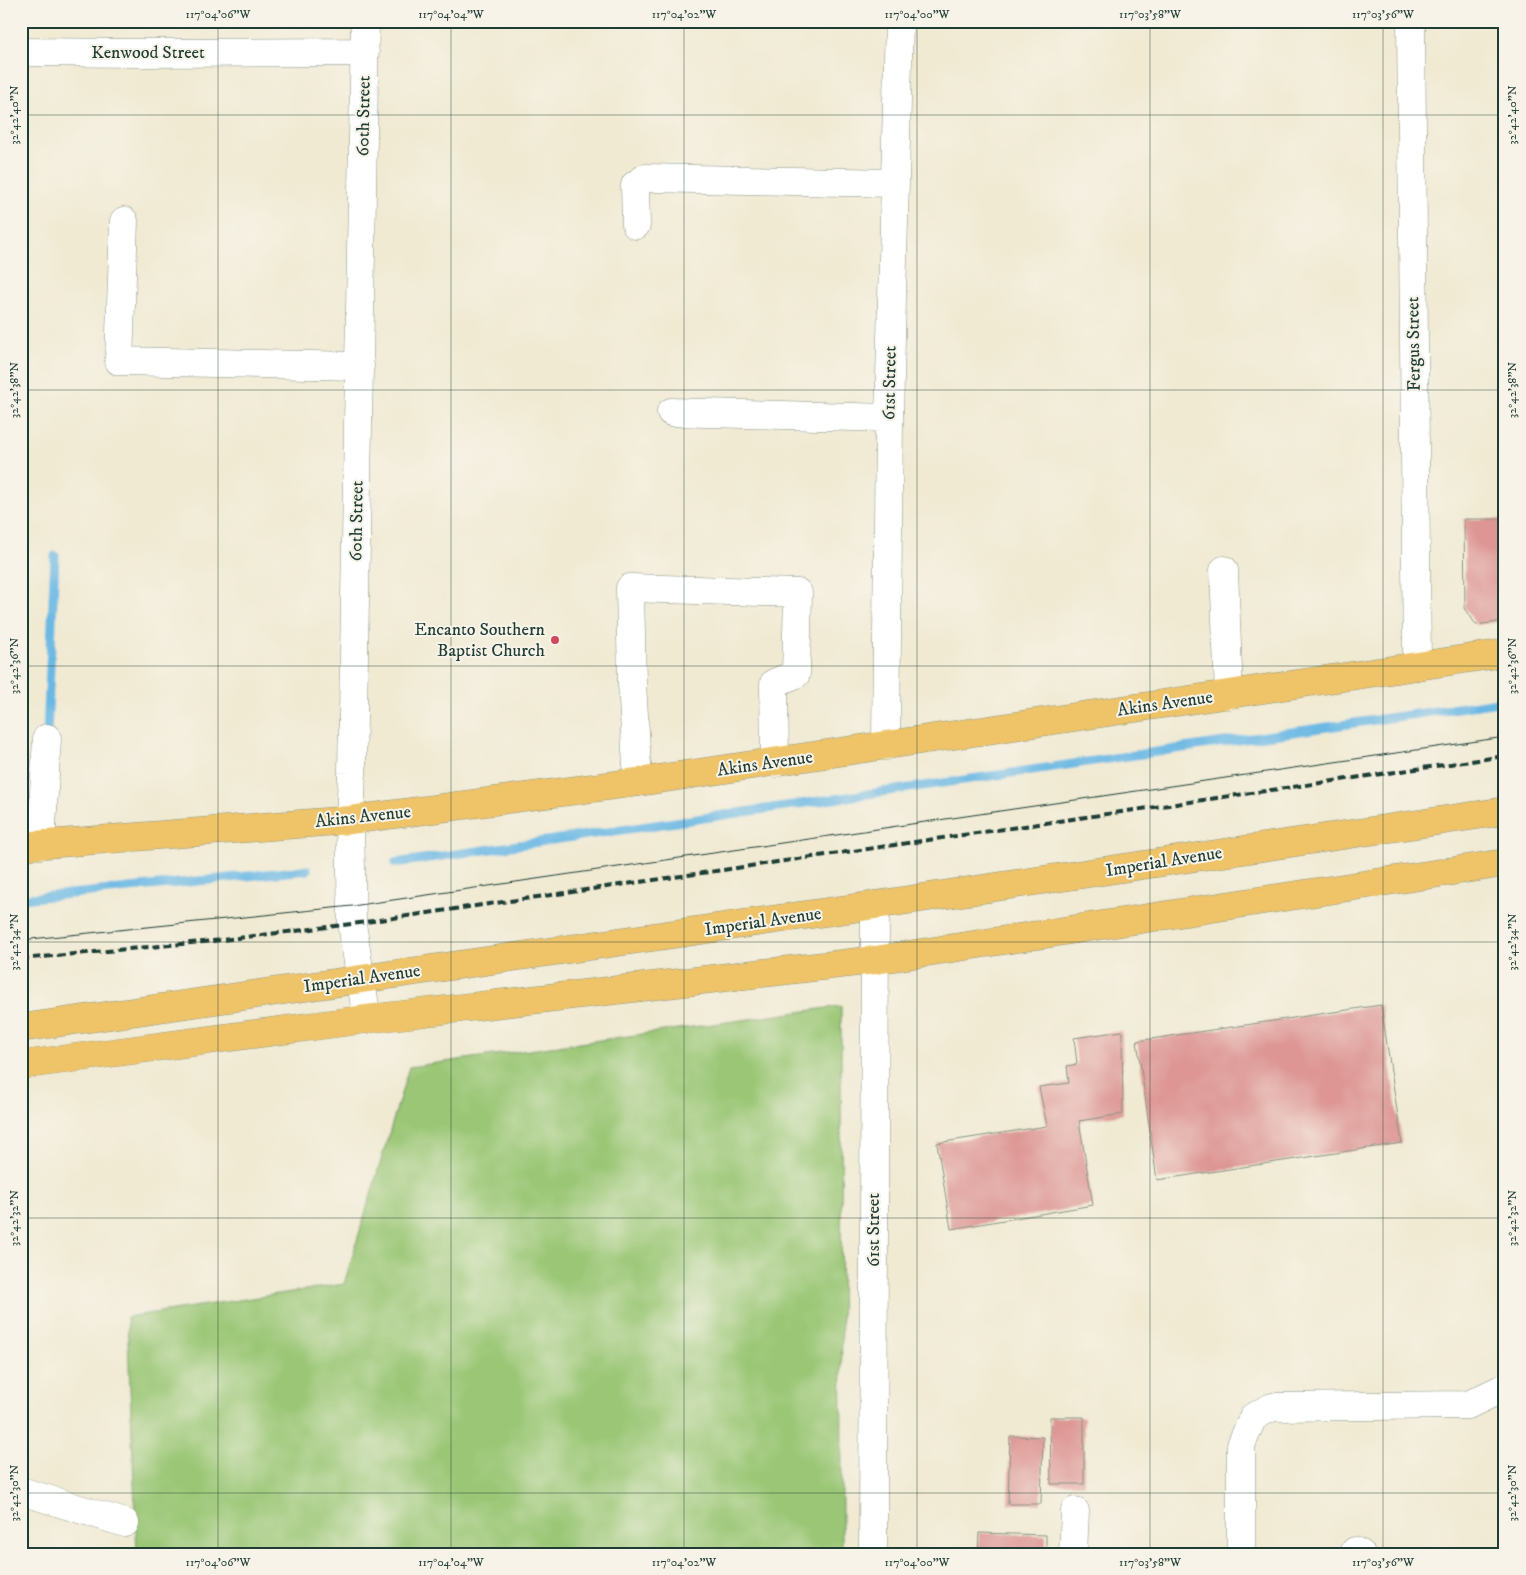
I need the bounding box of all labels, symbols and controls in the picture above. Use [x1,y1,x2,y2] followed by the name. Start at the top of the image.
[185,7,252,22] text: 117°04'06"W
[418,7,485,22] text: 117°04'04"W
[652,7,717,22] text: 117°04'02"W
[884,7,951,22] text: 117°04'00"W
[1119,7,1182,22] text: 117°03'58"W
[1352,7,1415,22] text: 117°03'56"W
[91,42,205,64] street label: Kenwood Street
[352,75,376,157] street label: 60th Street
[7,85,22,145] text: 32°42'40"N
[1505,85,1520,145] text: 32°42'40"N
[1402,296,1426,392] street label: Fergus Street
[878,346,902,420] street label: 61st Street
[7,362,22,418] text: 32°42'38"N
[1505,362,1520,418] text: 32°42'38"N
[345,480,369,562] street label: 60th Street
[414,619,546,662] place label: Encanto Southern Baptist Church
[549,634,561,646] marker: Encanto Southern Baptist Church
[7,638,22,694] text: 32°42'36"N
[1505,638,1520,694] text: 32°42'36"N
[1116,686,1214,722] street label: Akins Avenue
[716,746,814,782] street label: Akins Avenue
[314,801,412,833] street label: Akins Avenue
[1104,842,1224,882] street label: Imperial Avenue
[703,903,823,941] street label: Imperial Avenue
[7,913,22,971] text: 32°42'34"N
[1505,913,1520,971] text: 32°42'34"N
[302,960,422,998] street label: Imperial Avenue
[7,1190,22,1246] text: 32°42'32"N
[1505,1190,1520,1246] text: 32°42'32"N
[863,1193,885,1267] street label: 61st Street
[7,1464,22,1521] text: 32°42'30"N
[1505,1464,1520,1521] text: 32°42'30"N
[185,1555,252,1570] text: 117°04'06"W
[418,1555,485,1570] text: 117°04'04"W
[652,1555,717,1570] text: 117°04'02"W
[884,1555,951,1570] text: 117°04'00"W
[1119,1555,1182,1570] text: 117°03'58"W
[1352,1555,1415,1570] text: 117°03'56"W

